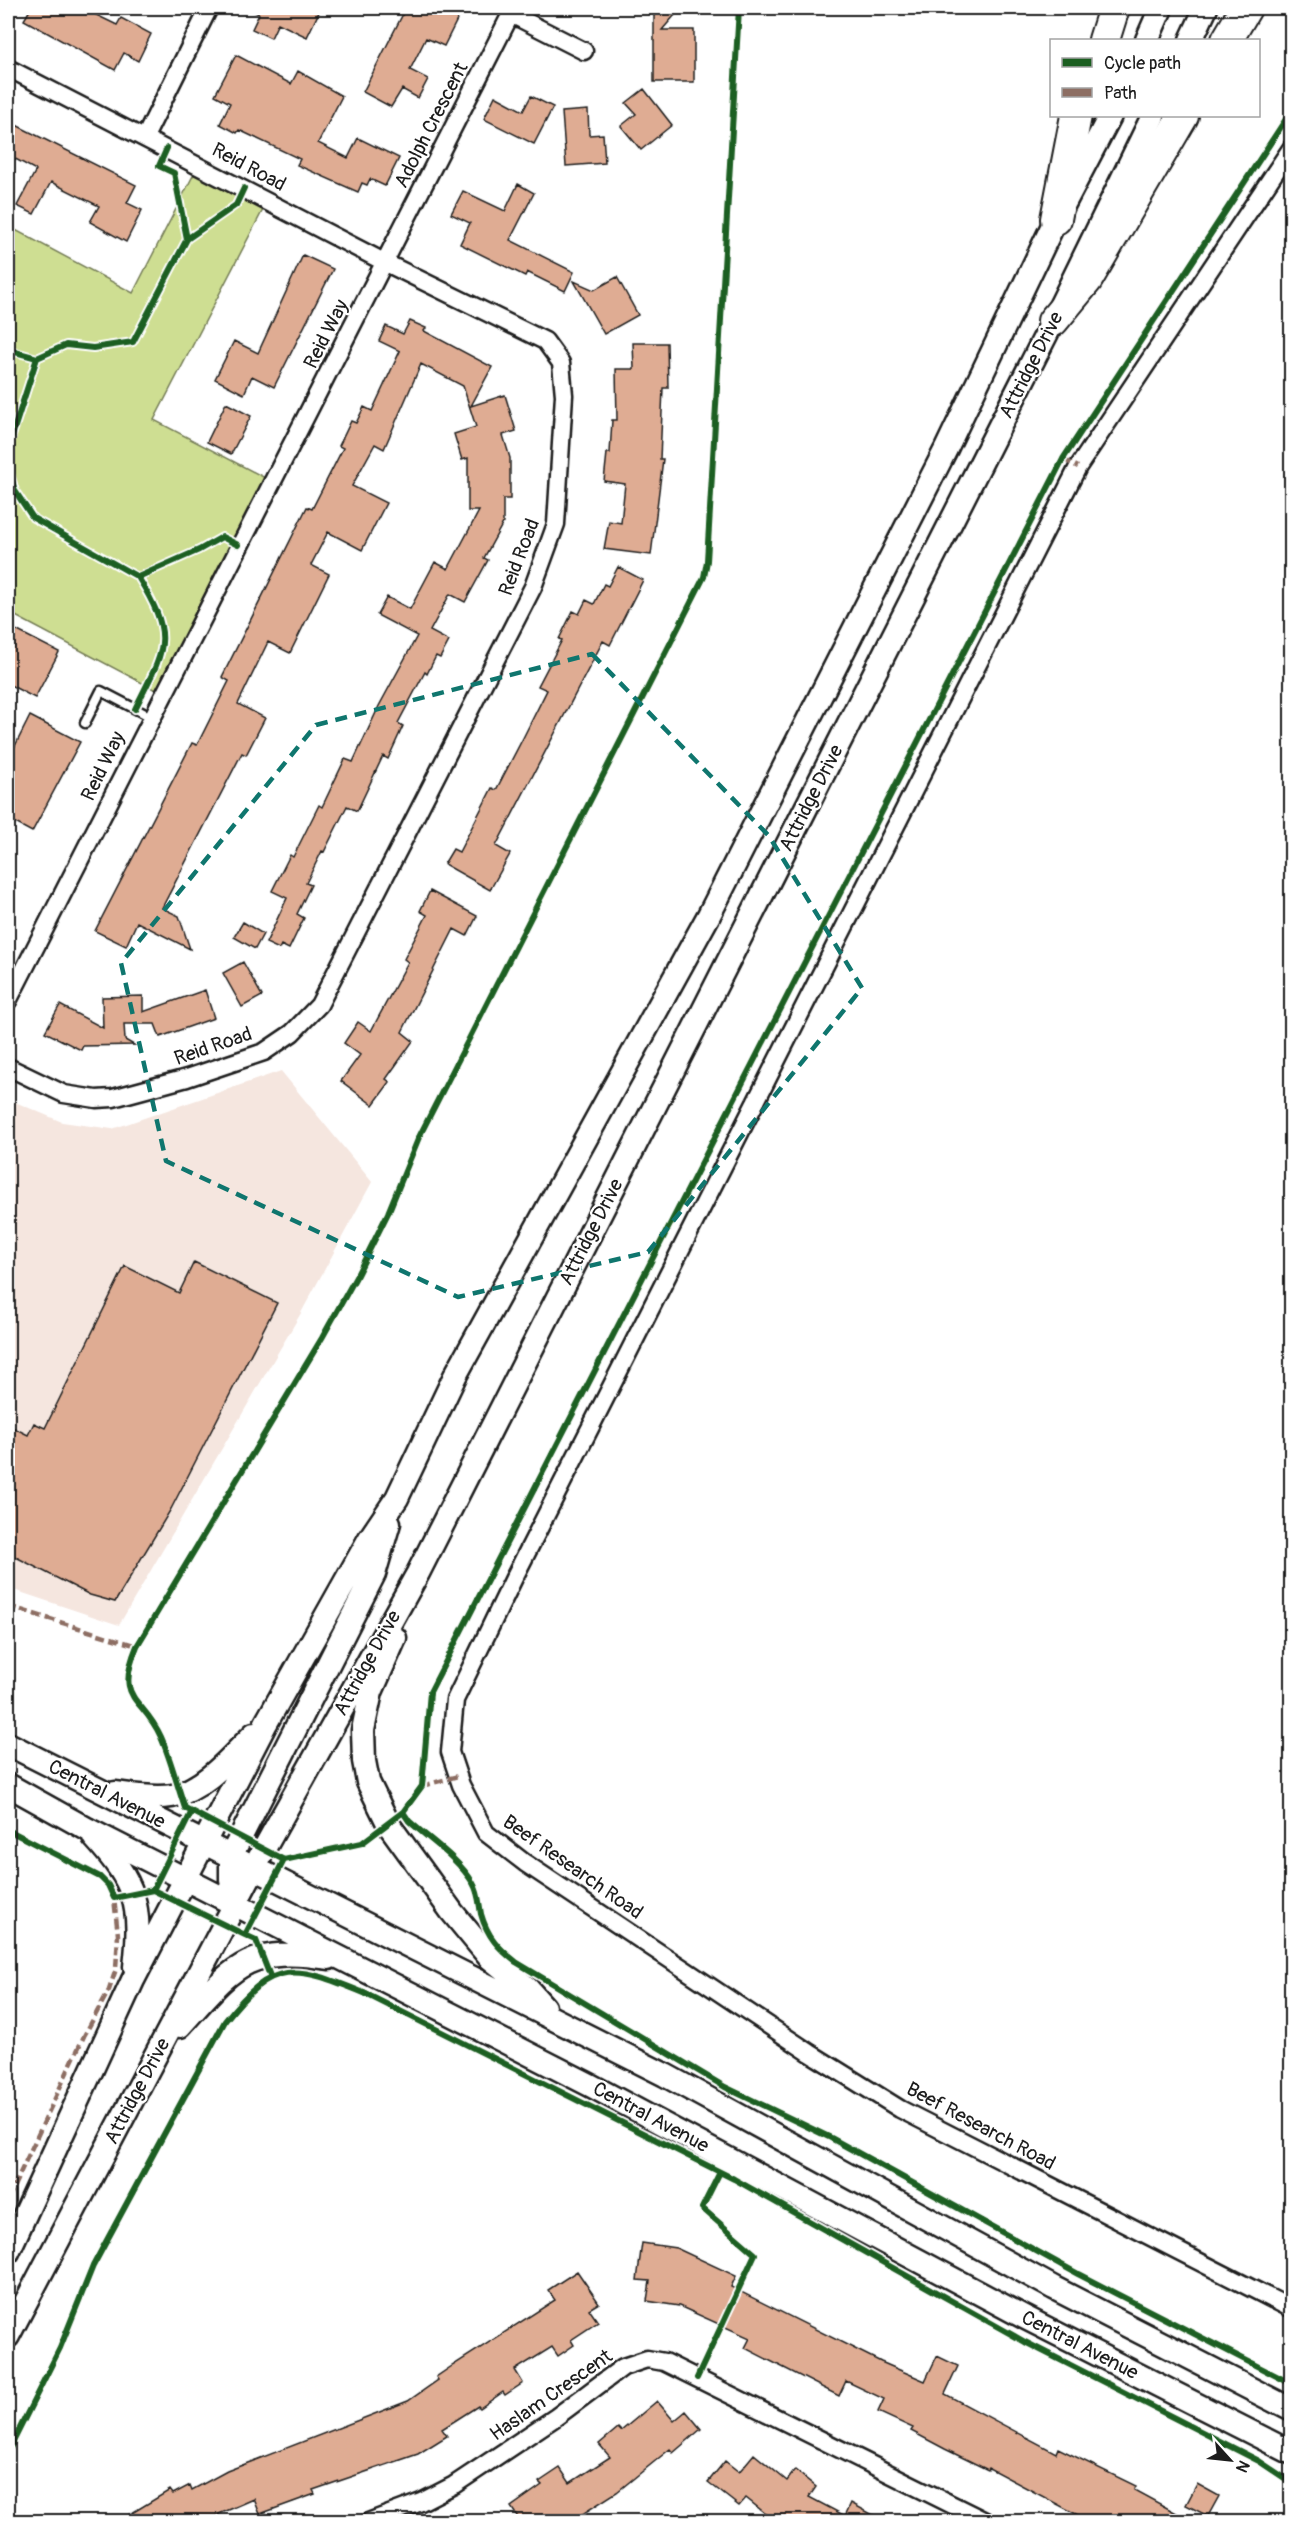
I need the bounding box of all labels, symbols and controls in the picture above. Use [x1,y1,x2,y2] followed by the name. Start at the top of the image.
[1050,39,1260,117] legend
[1104,52,1181,75] text: Cycle path
[389,57,474,192] street label: Adolph Crescent
[1104,82,1137,105] text: Path
[208,137,290,197] street label: Reid Road
[298,295,354,373] street label: Reid Way
[993,307,1069,423] street label: Attridge Drive
[493,515,545,599] street label: Reid Road
[76,727,131,805] street label: Reid Way
[773,740,849,856] street label: Attridge Drive
[171,1021,255,1071] street label: Reid Road
[553,1174,629,1290] street label: Attridge Drive
[328,1606,406,1720] street label: Attridge Drive
[44,1754,170,1834] street label: Central Avenue
[498,1809,648,1925] street label: Beef Research Road
[99,2034,175,2148] street label: Attridge Drive
[589,2076,714,2158] street label: Central Avenue
[902,2076,1060,2176] street label: Beef Research Road
[1017,2305,1143,2385] street label: Central Avenue
[485,2343,618,2446] street label: Haslam Crescent
[1200,2430,1260,2490] north arrow
[1231,2457,1254,2476] text: N

